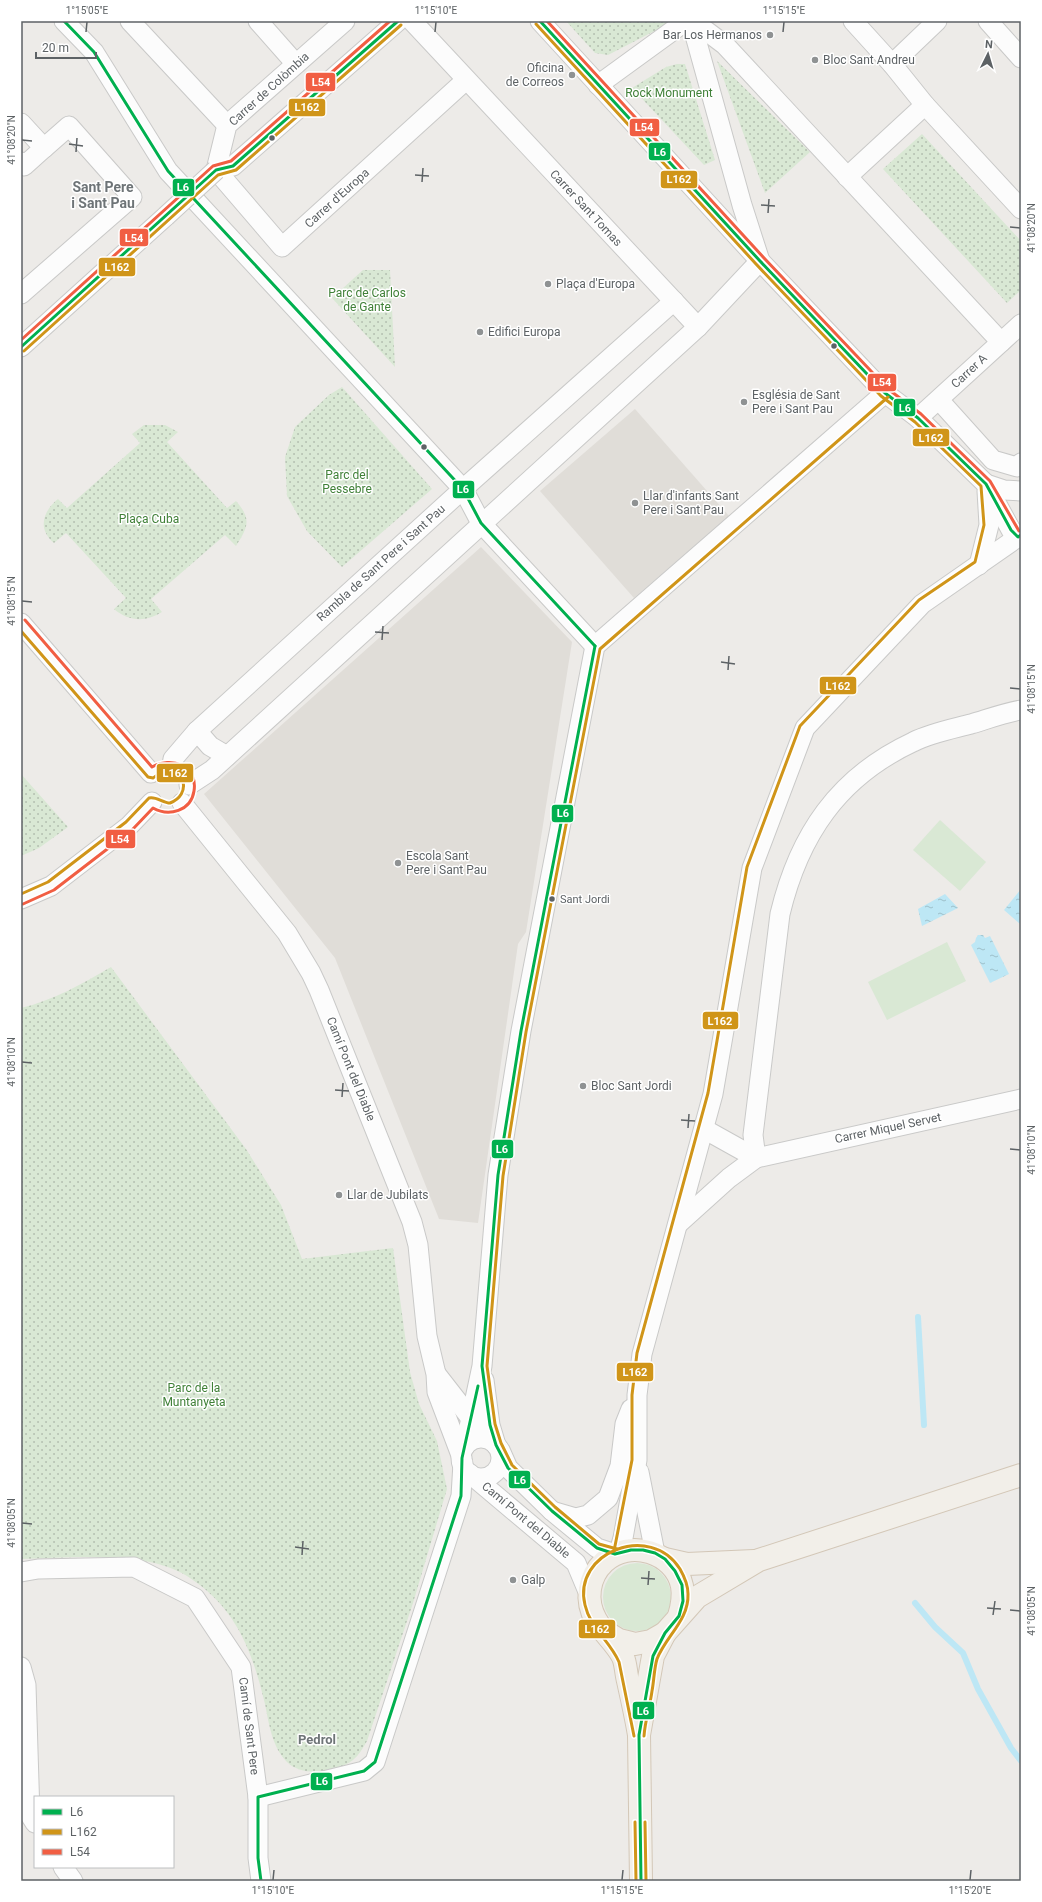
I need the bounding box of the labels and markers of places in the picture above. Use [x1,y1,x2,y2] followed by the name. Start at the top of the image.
[663,28,762,42] place label: Bar Los Hermanos
[765,30,775,40] marker: Bar Los Hermanos
[823,53,915,67] place label: Bloc Sant Andreu
[810,55,820,65] marker: Bloc Sant Andreu
[506,61,564,89] place label: Oficina de Correos
[567,70,577,80] marker: Oficina de Correos
[267,133,277,143] unlabelled marker
[556,277,635,291] place label: Plaça d'Europa
[543,279,553,289] marker: Plaça d'Europa
[488,325,561,339] place label: Edifici Europa
[475,327,485,337] marker: Edifici Europa
[829,341,839,351] unlabelled marker
[752,388,840,416] place label: Església de Sant Pere i Sant Pau
[739,397,749,407] marker: Església de Sant Pere i Sant Pau
[419,442,429,452] unlabelled marker
[643,489,739,517] place label: Llar d'infants Sant Pere i Sant Pau
[630,498,640,508] marker: Llar d'infants Sant Pere i Sant Pau
[406,849,487,877] place label: Escola Sant Pere i Sant Pau
[393,858,403,868] marker: Escola Sant Pere i Sant Pau
[560,893,610,906] place label: Sant Jordi
[547,894,557,904] marker: Sant Jordi
[591,1079,672,1093] place label: Bloc Sant Jordi
[578,1081,588,1091] marker: Bloc Sant Jordi
[347,1188,429,1202] place label: Llar de Jubilats
[334,1190,344,1200] marker: Llar de Jubilats
[521,1573,546,1587] place label: Galp
[508,1575,518,1585] marker: Galp

